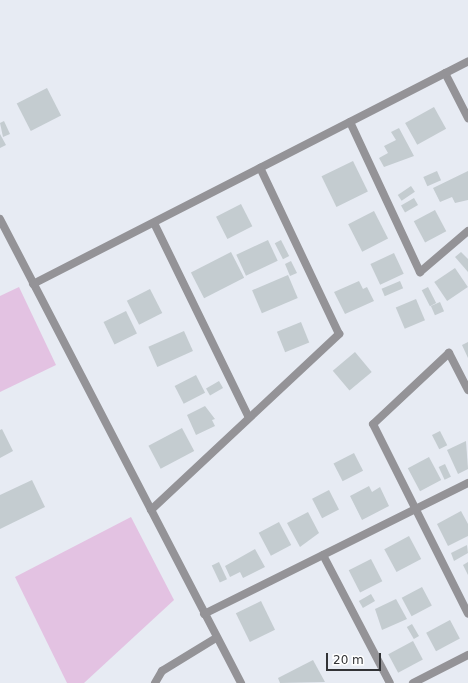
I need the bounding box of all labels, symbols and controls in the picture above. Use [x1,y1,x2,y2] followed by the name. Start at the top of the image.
[328,645,383,671] scale bar
[333,653,364,667] text: 20 m

